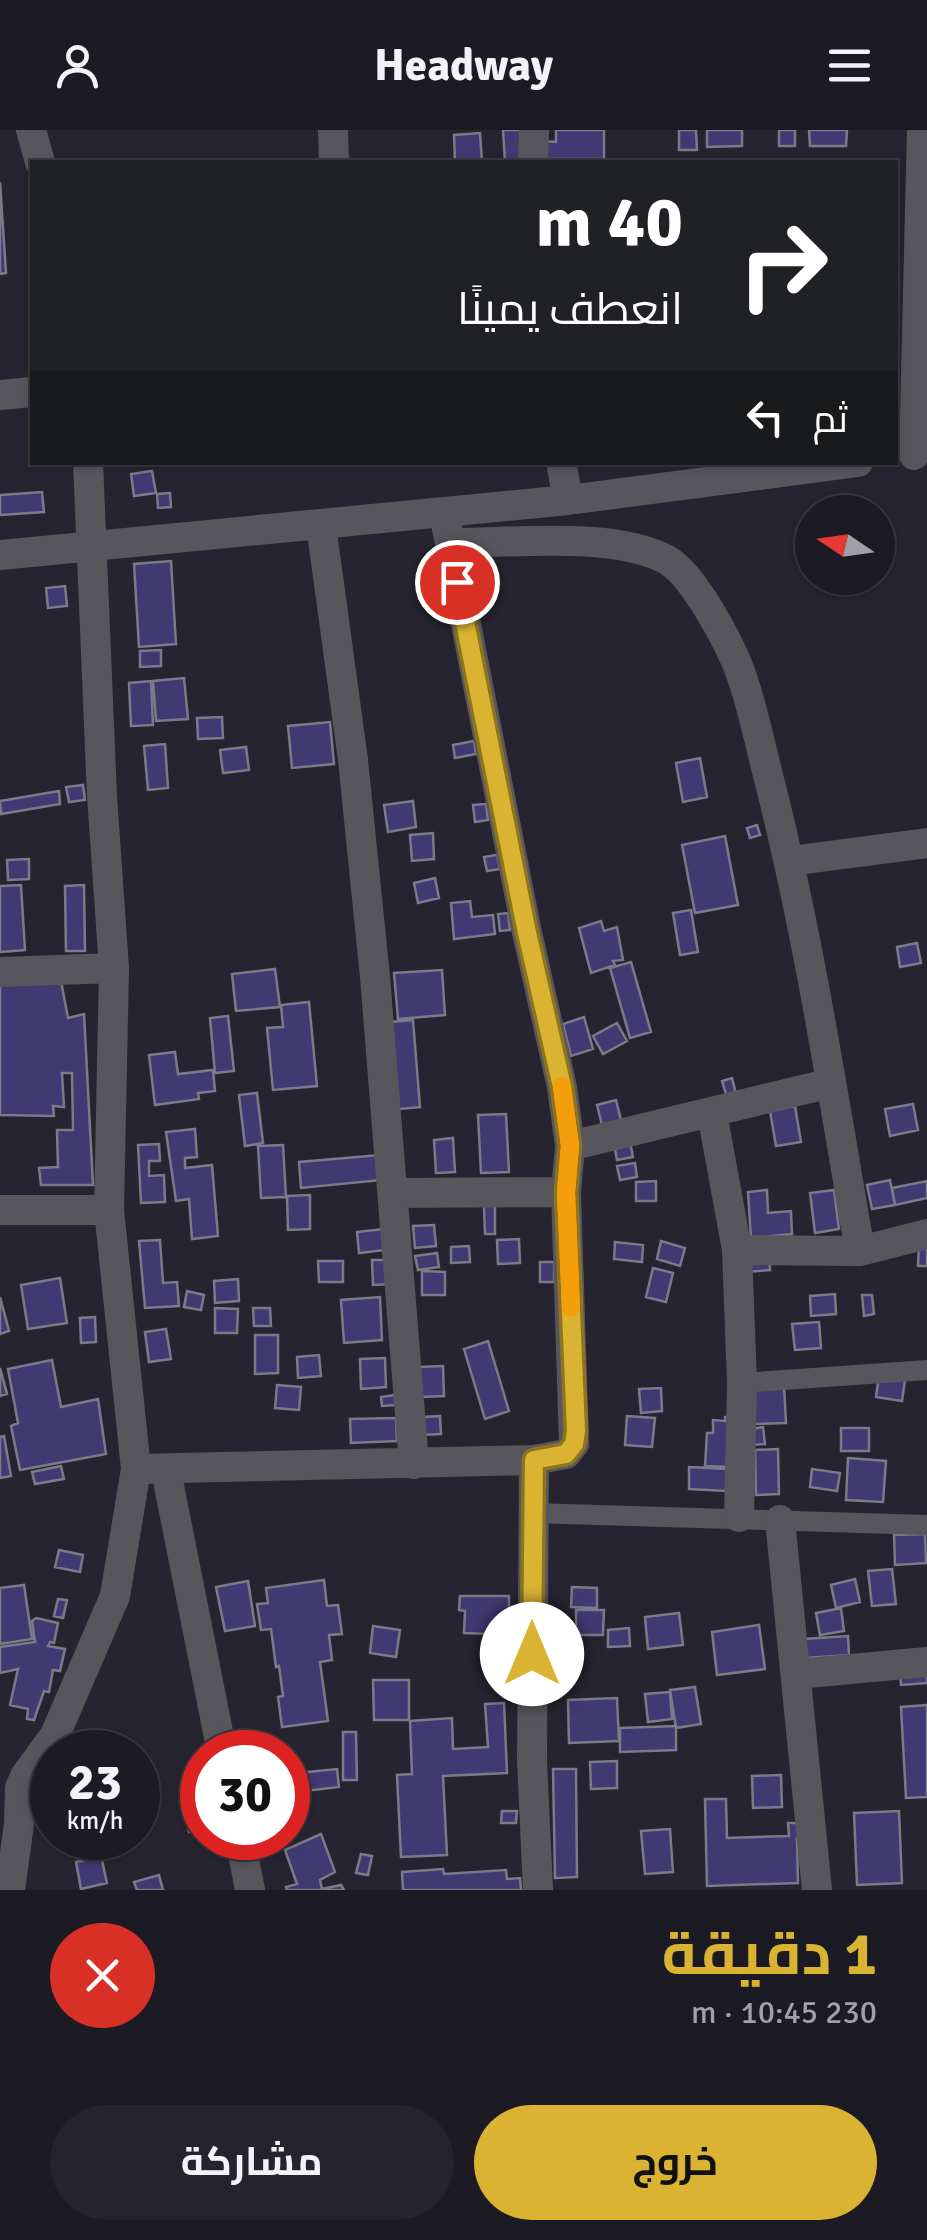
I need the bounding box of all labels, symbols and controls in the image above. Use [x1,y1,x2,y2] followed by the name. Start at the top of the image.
[50,38,105,93] icon: person
[374,38,553,93] text: Headway
[822,38,877,93] icon: menu
[535,179,683,265] text: 40 m
[718,200,848,330] icon: right
[457,282,683,337] text: انعطف يمينًا
[738,390,793,445] icon: left
[813,396,848,443] text: ثم
[795,495,895,595] north arrow
[795,495,895,595] map controls
[415,540,500,625] pin
[430,555,485,610] icon: arrive
[480,1602,584,1706] position arrow
[180,1730,310,1860] speed limit sign: 30
[68,1752,122,1814] text: 23
[67,1805,123,1836] text: km/h
[662,1918,877,1992] text: 1 دقيقة
[50,1923,155,2028] button: close
[691,1993,877,2032] text: 230 m · 10:45
[50,2105,454,2220] button: مشاركة
[474,2105,877,2220] button: خروج

